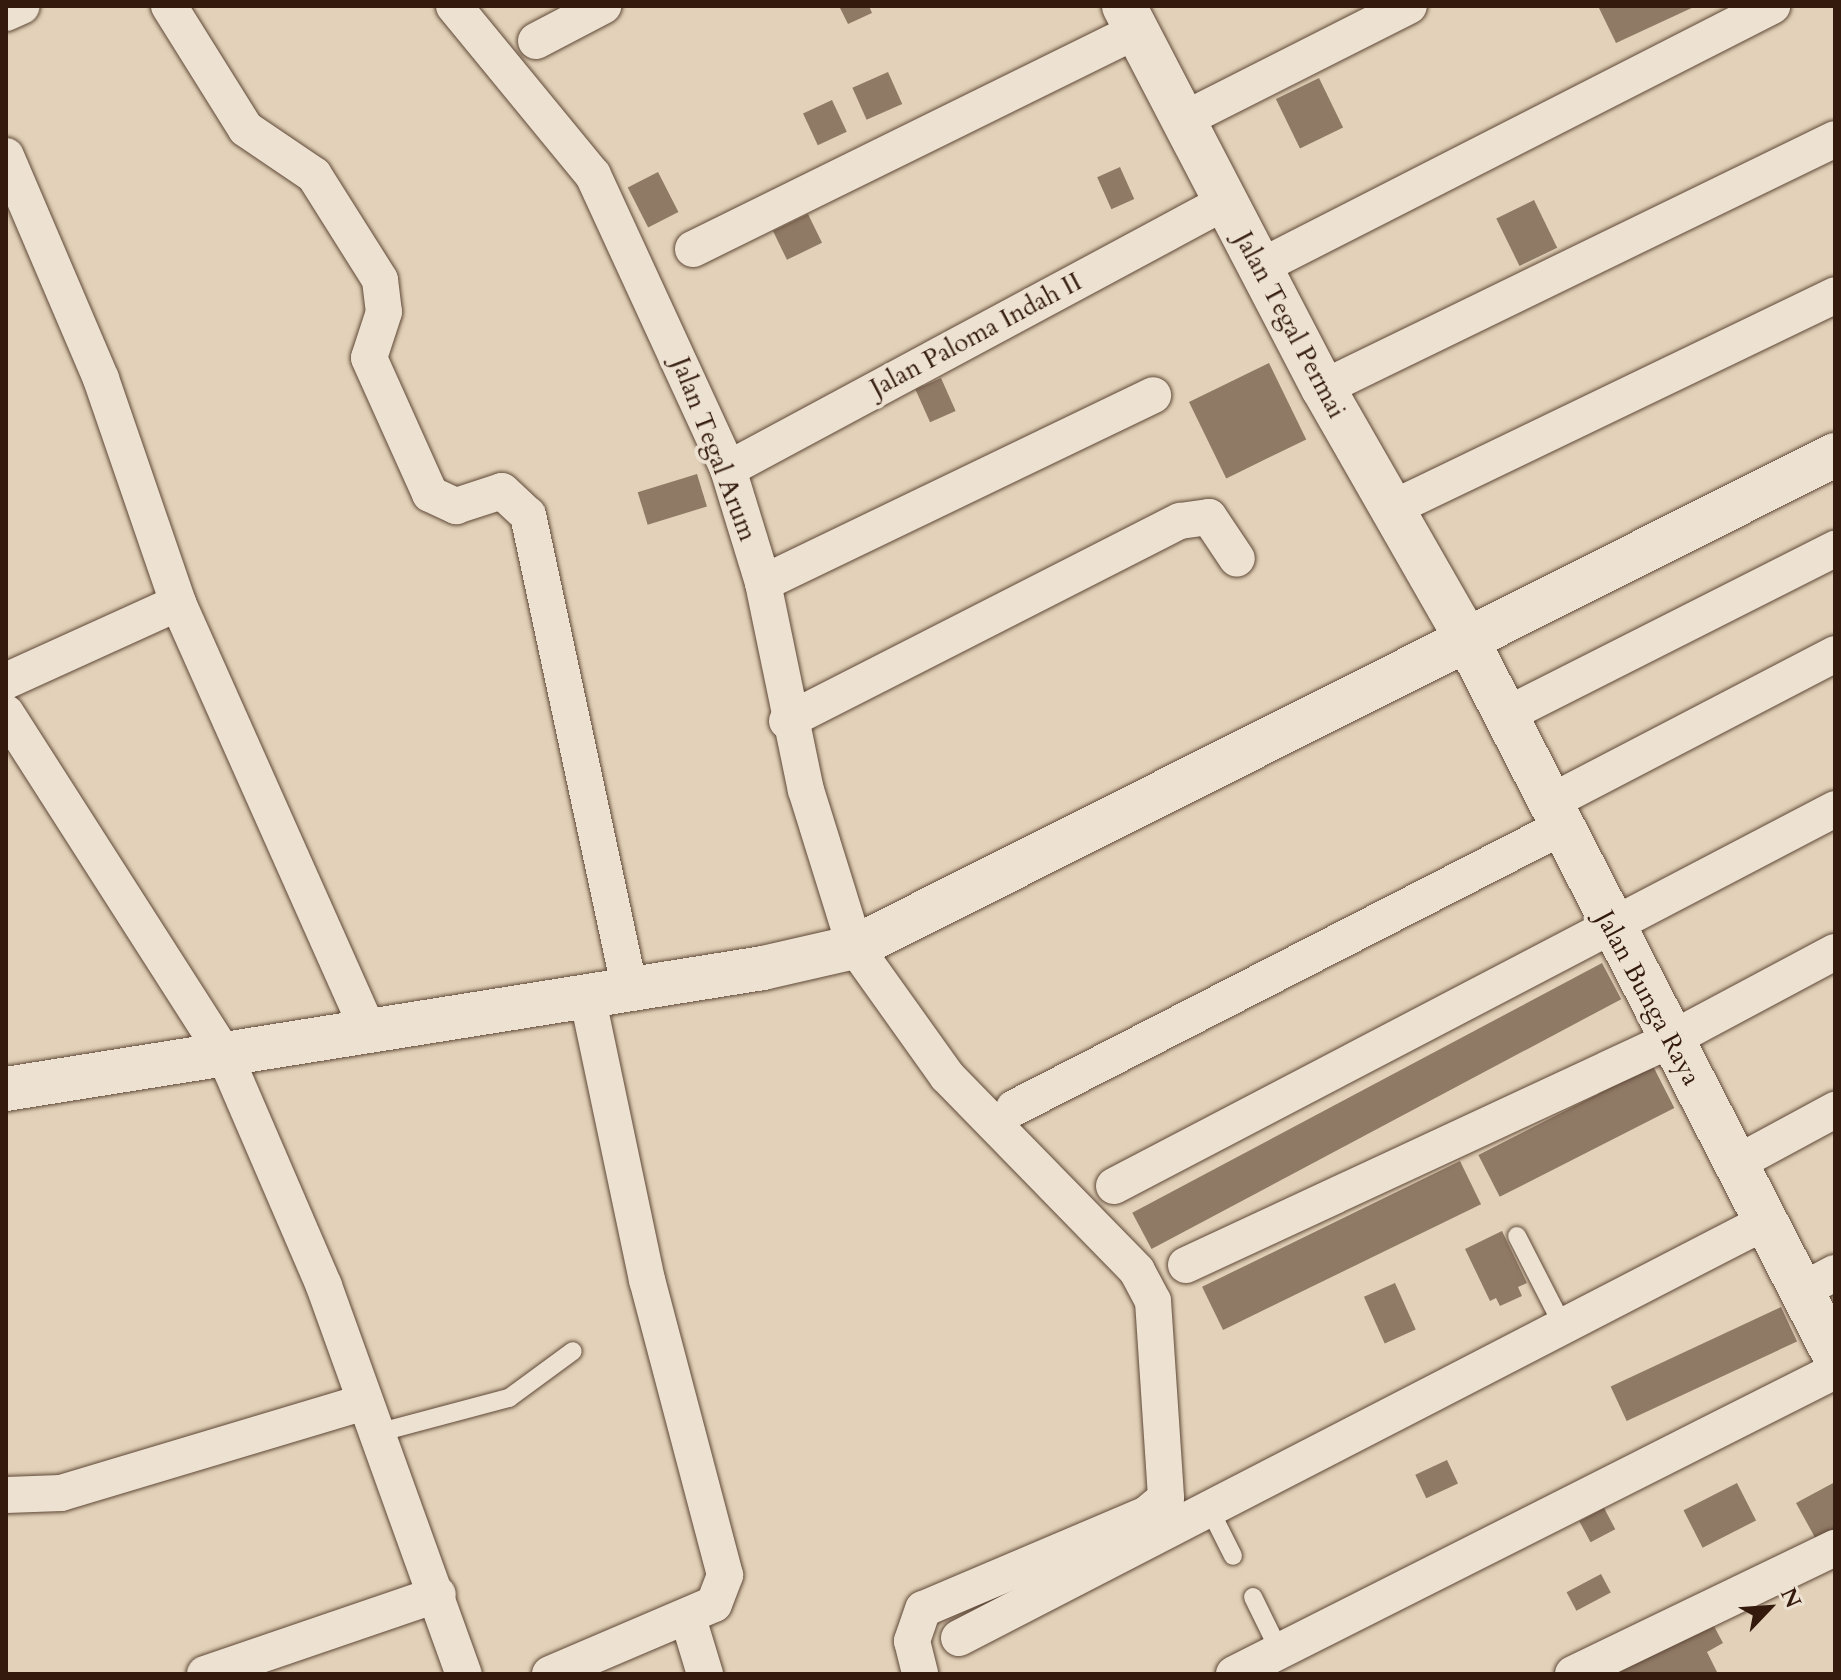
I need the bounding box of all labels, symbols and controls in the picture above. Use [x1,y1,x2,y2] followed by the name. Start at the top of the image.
[1228,226,1352,424] street label: Jalan Tegal Permai
[865,266,1087,404] street label: Jalan Paloma Indah II
[665,353,763,545] street label: Jalan Tegal Arum
[1589,905,1707,1091] street label: Jalan Bunga Raya
[1729,1568,1809,1648] north arrow
[1773,1583,1808,1613] text: N

